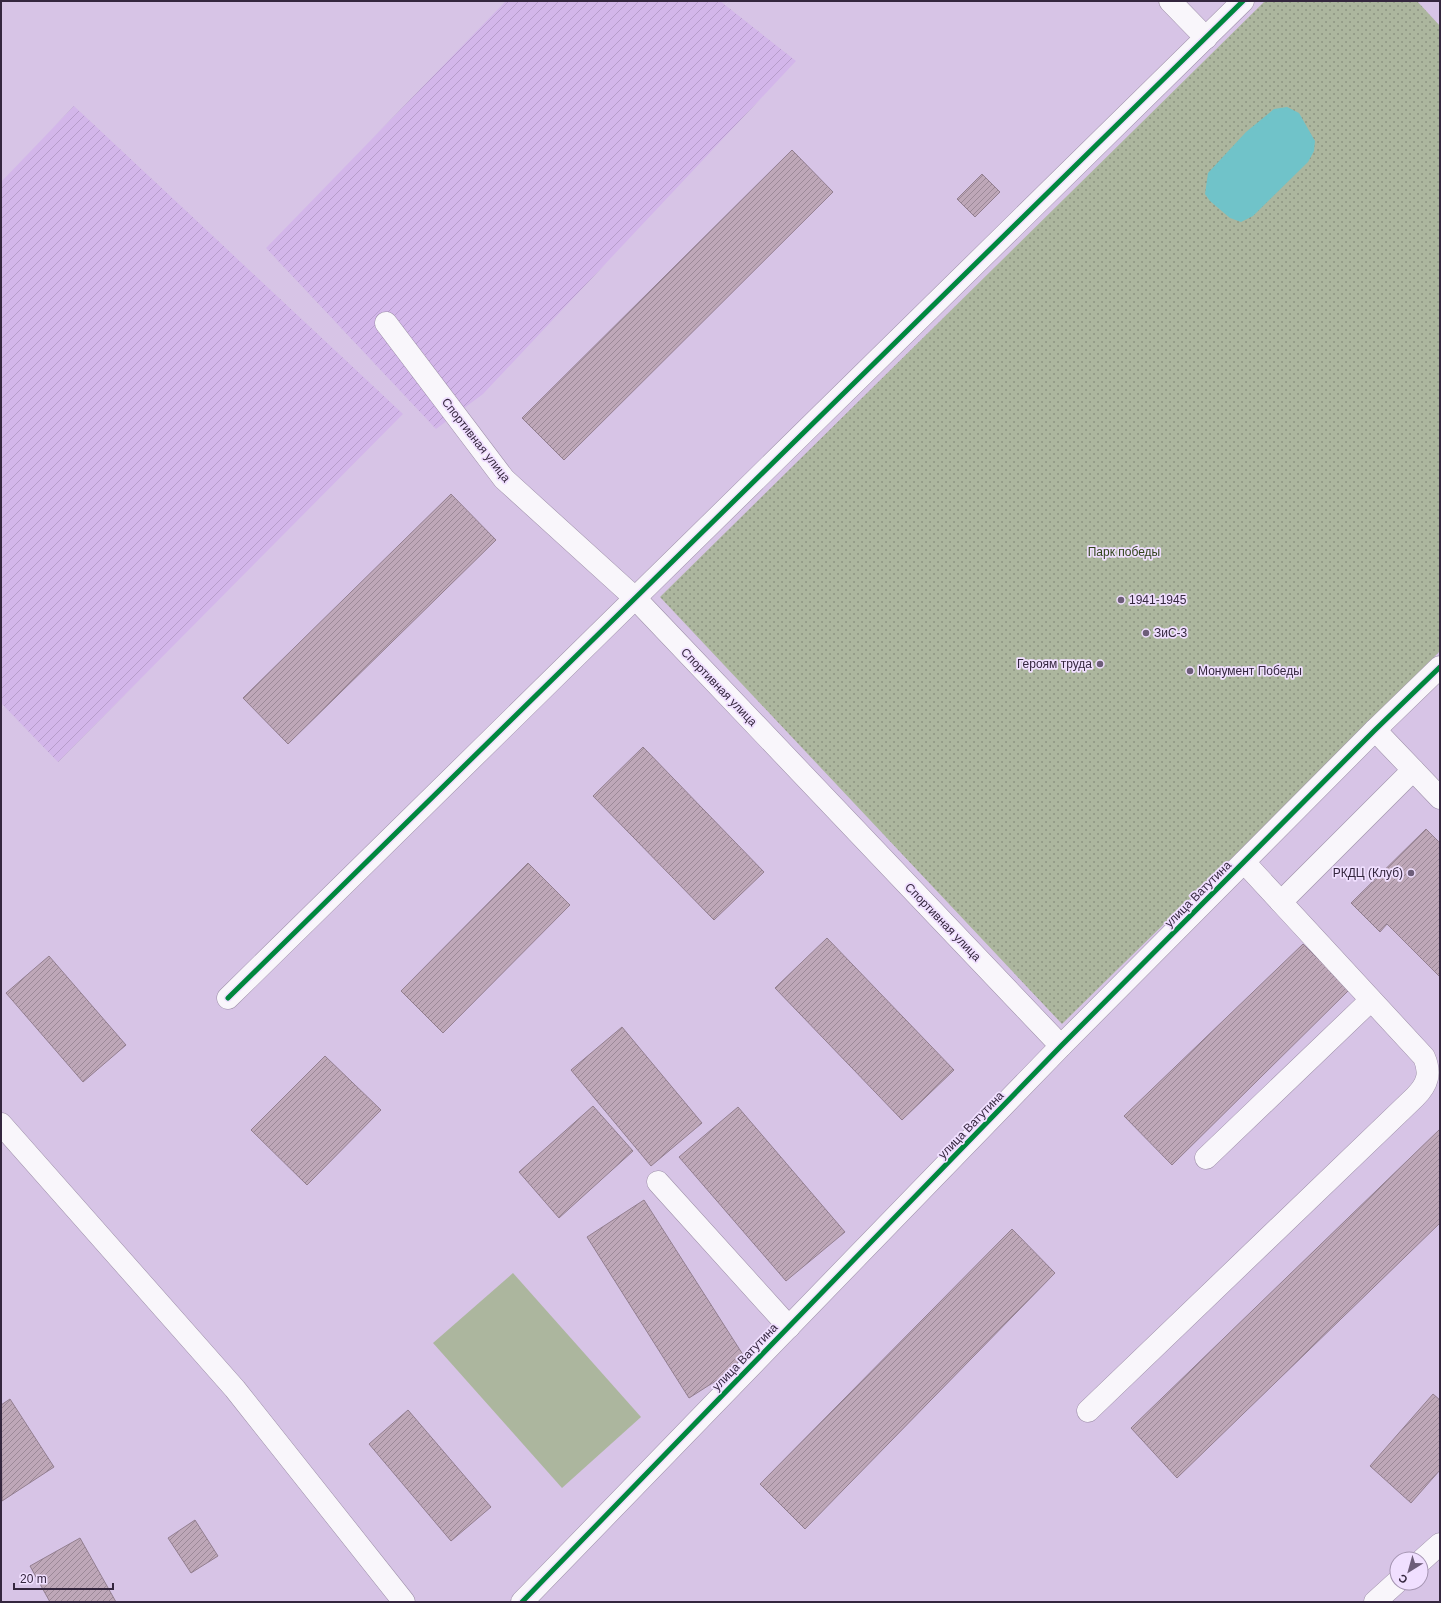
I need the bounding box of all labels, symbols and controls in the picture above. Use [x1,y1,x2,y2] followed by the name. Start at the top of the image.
[439,395,513,485] street label: Спортивная улица
[1088,545,1160,559] park label: Парк победы
[1129,593,1187,607] place label: 1941-1945
[1116,595,1126,605] marker: 1941-1945
[1154,626,1188,640] place label: ЗиС-3
[1141,628,1151,638] marker: ЗиС-3
[678,645,760,729] street label: Спортивная улица
[1017,657,1092,671] place label: Героям труда
[1095,659,1105,669] marker: Героям труда
[1198,664,1302,678] place label: Монумент Победы
[1185,666,1195,676] marker: Монумент Победы
[1162,858,1234,930] street label: улица Ватутина
[1333,866,1403,880] place label: РКДЦ (Клуб)
[1406,868,1416,878] marker: РКДЦ (Клуб)
[902,880,984,964] street label: Спортивная улица
[935,1088,1007,1161] street label: улица Ватутина
[709,1320,781,1393] street label: улица Ватутина
[1389,1551,1429,1591] north arrow
[14,1565,113,1591] scale bar
[20,1572,47,1586] text: 20 m
[1396,1572,1410,1586] text: С

